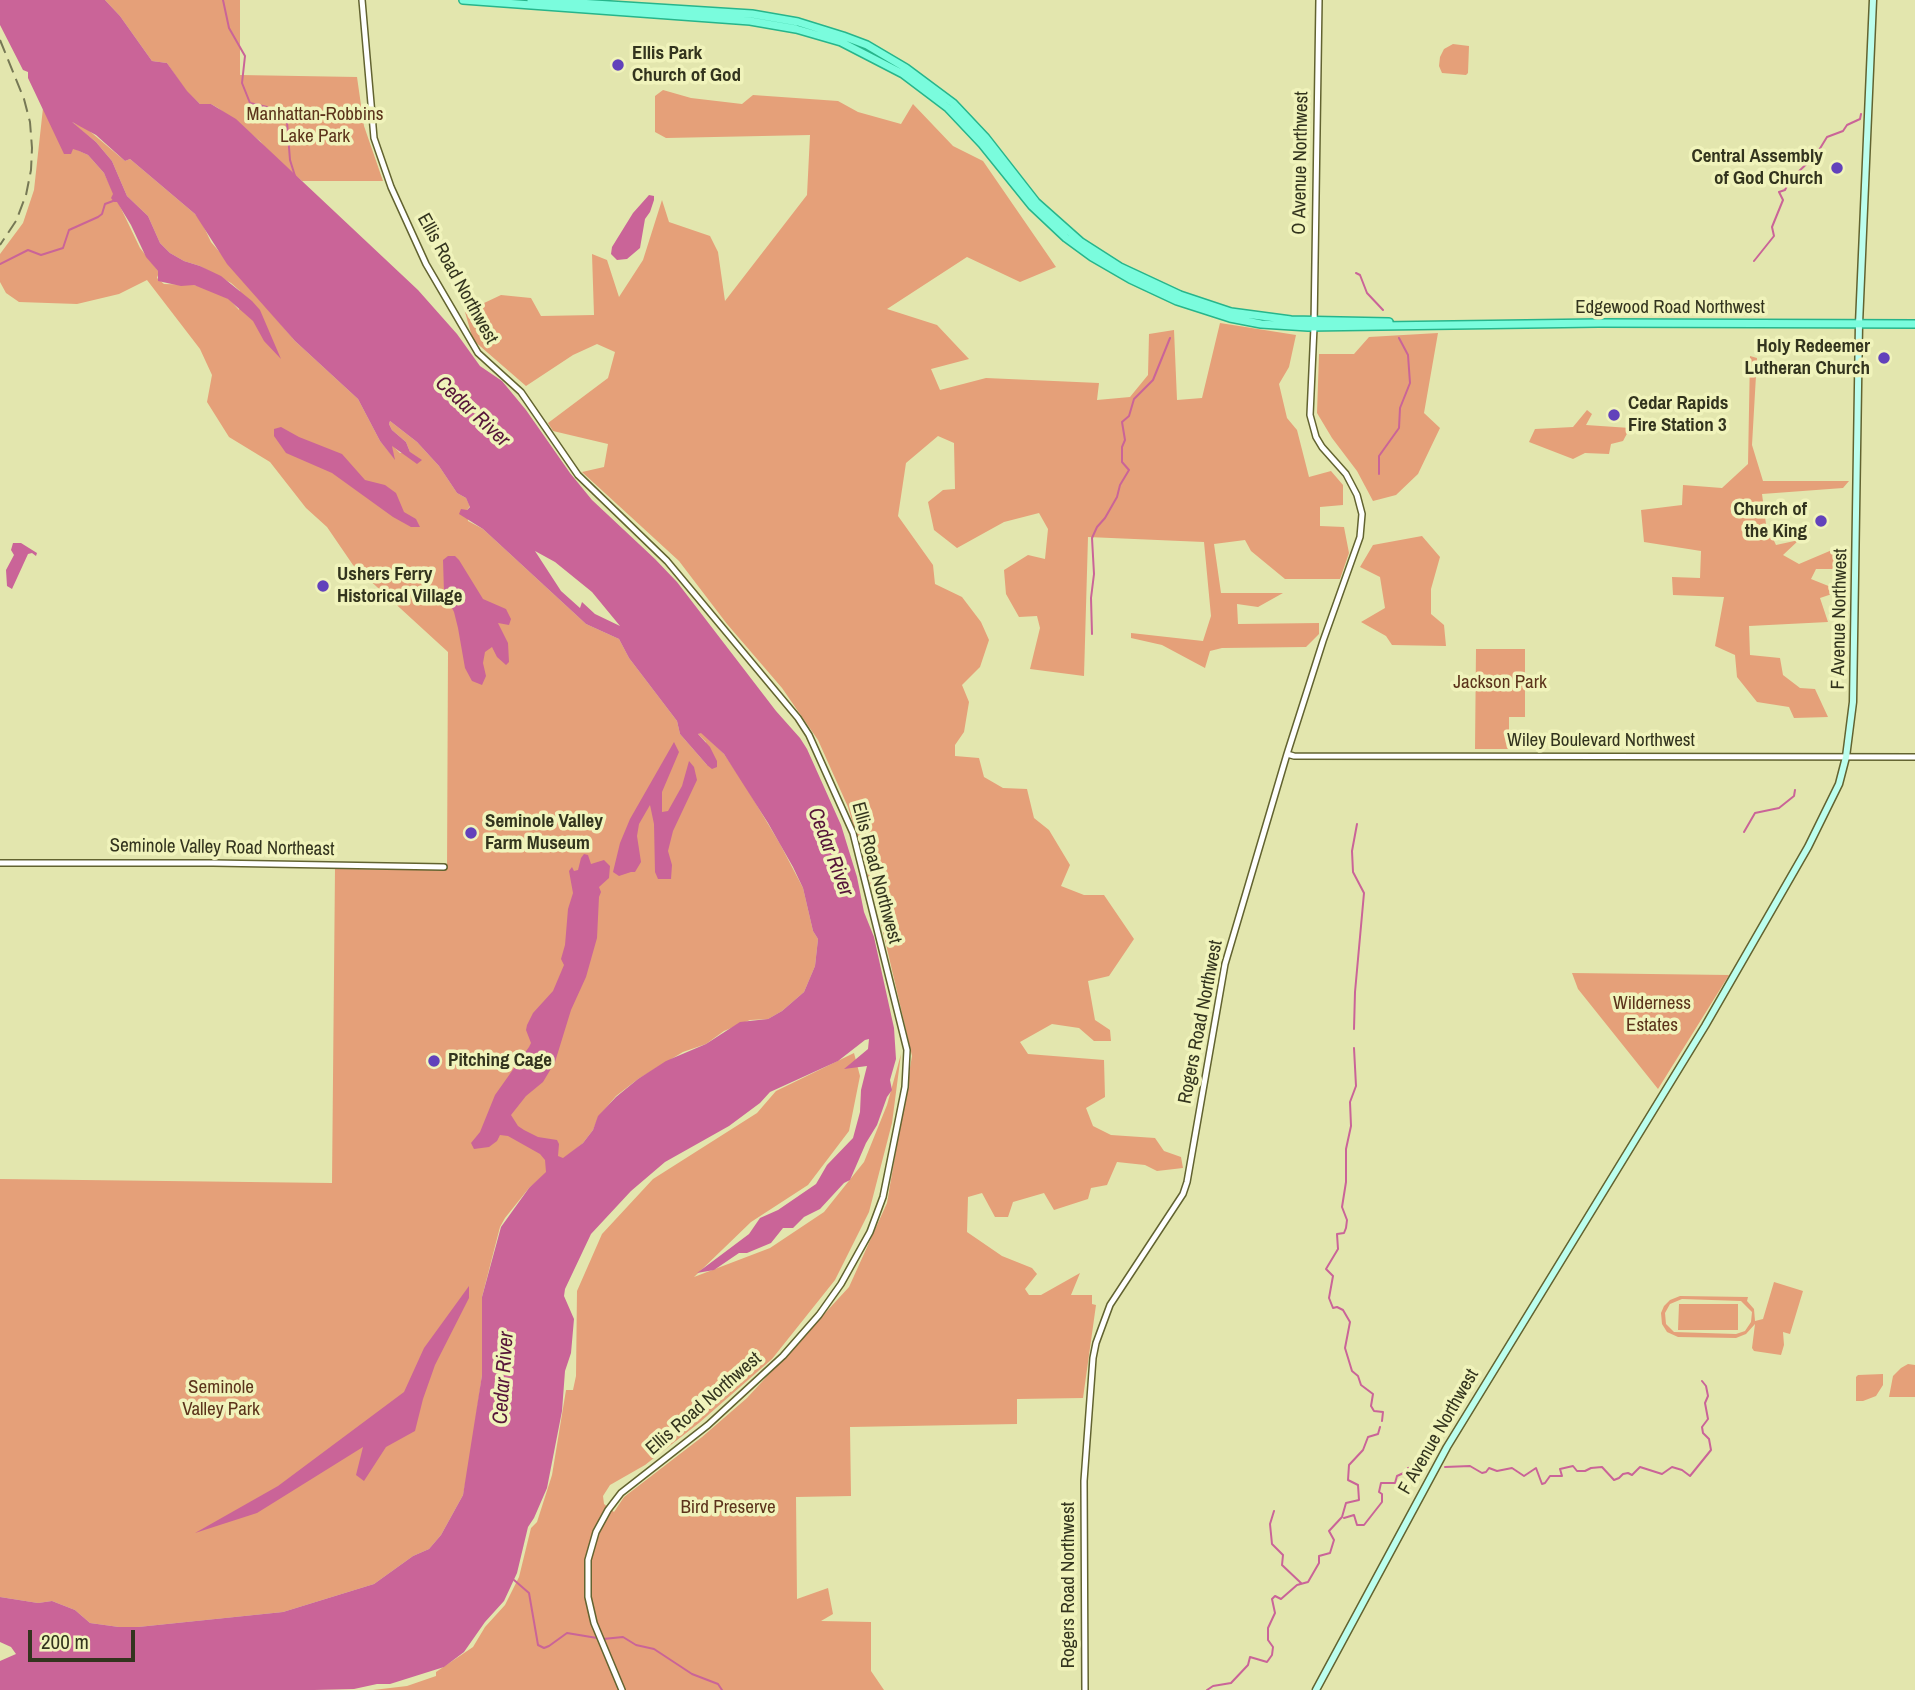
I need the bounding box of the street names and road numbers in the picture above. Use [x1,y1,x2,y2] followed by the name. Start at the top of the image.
[1288,91,1314,235] street label: O Avenue Northwest
[412,210,502,348] street label: Ellis Road Northwest
[1575,297,1765,319] street label: Edgewood Road Northwest
[1827,548,1853,690] street label: F Avenue Northwest
[1507,730,1695,752] street label: Wiley Boulevard Northwest
[846,800,906,946] street label: Ellis Road Northwest
[109,835,335,861] street label: Seminole Valley Road Northeast
[1174,938,1228,1106] street label: Rogers Road Northwest
[642,1348,766,1460] street label: Ellis Road Northwest
[1394,1365,1484,1499] street label: F Avenue Northwest
[1058,1502,1080,1668] street label: Rogers Road Northwest

